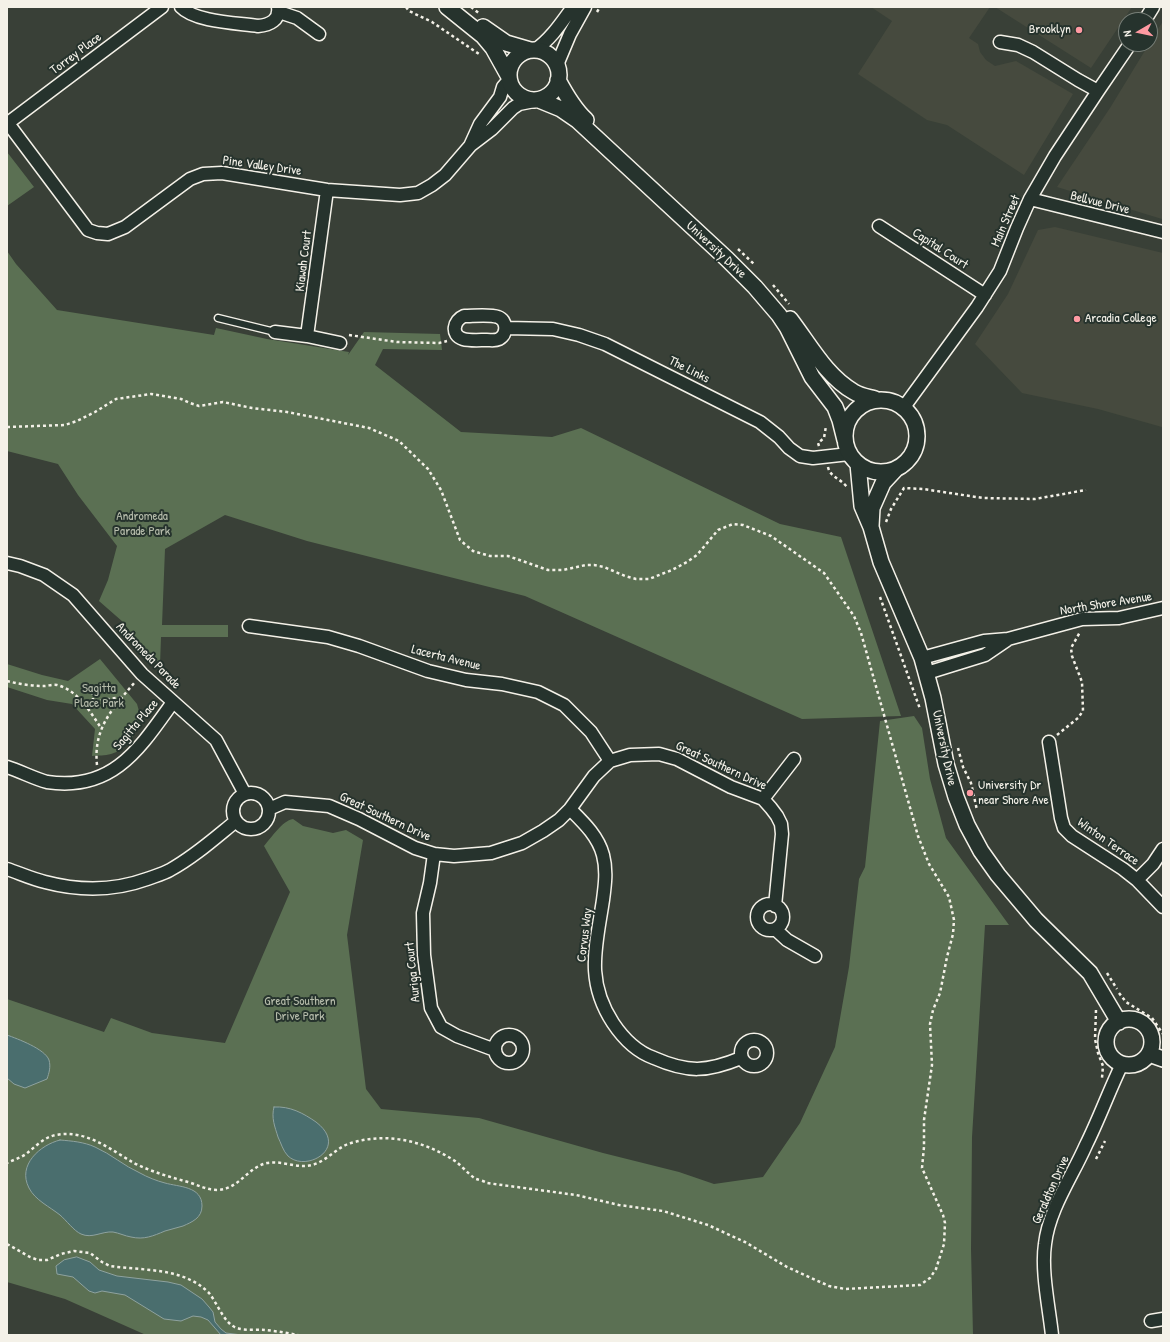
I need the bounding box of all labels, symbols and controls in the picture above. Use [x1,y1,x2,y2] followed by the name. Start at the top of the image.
[1118,12,1158,52] north arrow
[1029,22,1071,38] place label: Brooklyn
[1074,25,1084,35] marker: Brooklyn
[47,30,105,78] street label: Torrey Place
[1120,30,1135,38] text: N
[222,153,302,179] street label: Pine Valley Drive
[1069,188,1131,218] street label: Bellvue Drive
[988,193,1024,249] street label: Main Street
[683,218,749,282] street label: University Drive
[909,225,971,273] street label: Capital Court
[293,230,315,292] street label: Kiawah Court
[1085,311,1157,327] place label: Arcadia College
[1072,314,1082,324] marker: Arcadia College
[666,353,712,387] street label: The Links
[114,509,170,540] park label: Andromeda Parade Park
[1059,589,1153,619] street label: North Shore Avenue
[112,620,184,692] street label: Andromeda Parade
[410,642,482,674] street label: Lacerta Avenue
[74,681,124,712] park label: Sagitta Place Park
[110,696,162,754] street label: Sagitta Place
[928,709,960,787] street label: University Drive
[673,738,769,794] street label: Great Southern Drive
[978,778,1049,809] place label: University Dr near Shore Ave
[965,788,975,798] marker: University Dr near Shore Ave
[337,789,433,845] street label: Great Southern Drive
[1074,815,1142,869] street label: Winton Terrace
[574,907,596,963] street label: Corvus Way
[402,941,424,1003] street label: Auriga Court
[264,994,336,1025] park label: Great Southern Drive Park
[1029,1153,1073,1227] street label: Geraldton Drive

